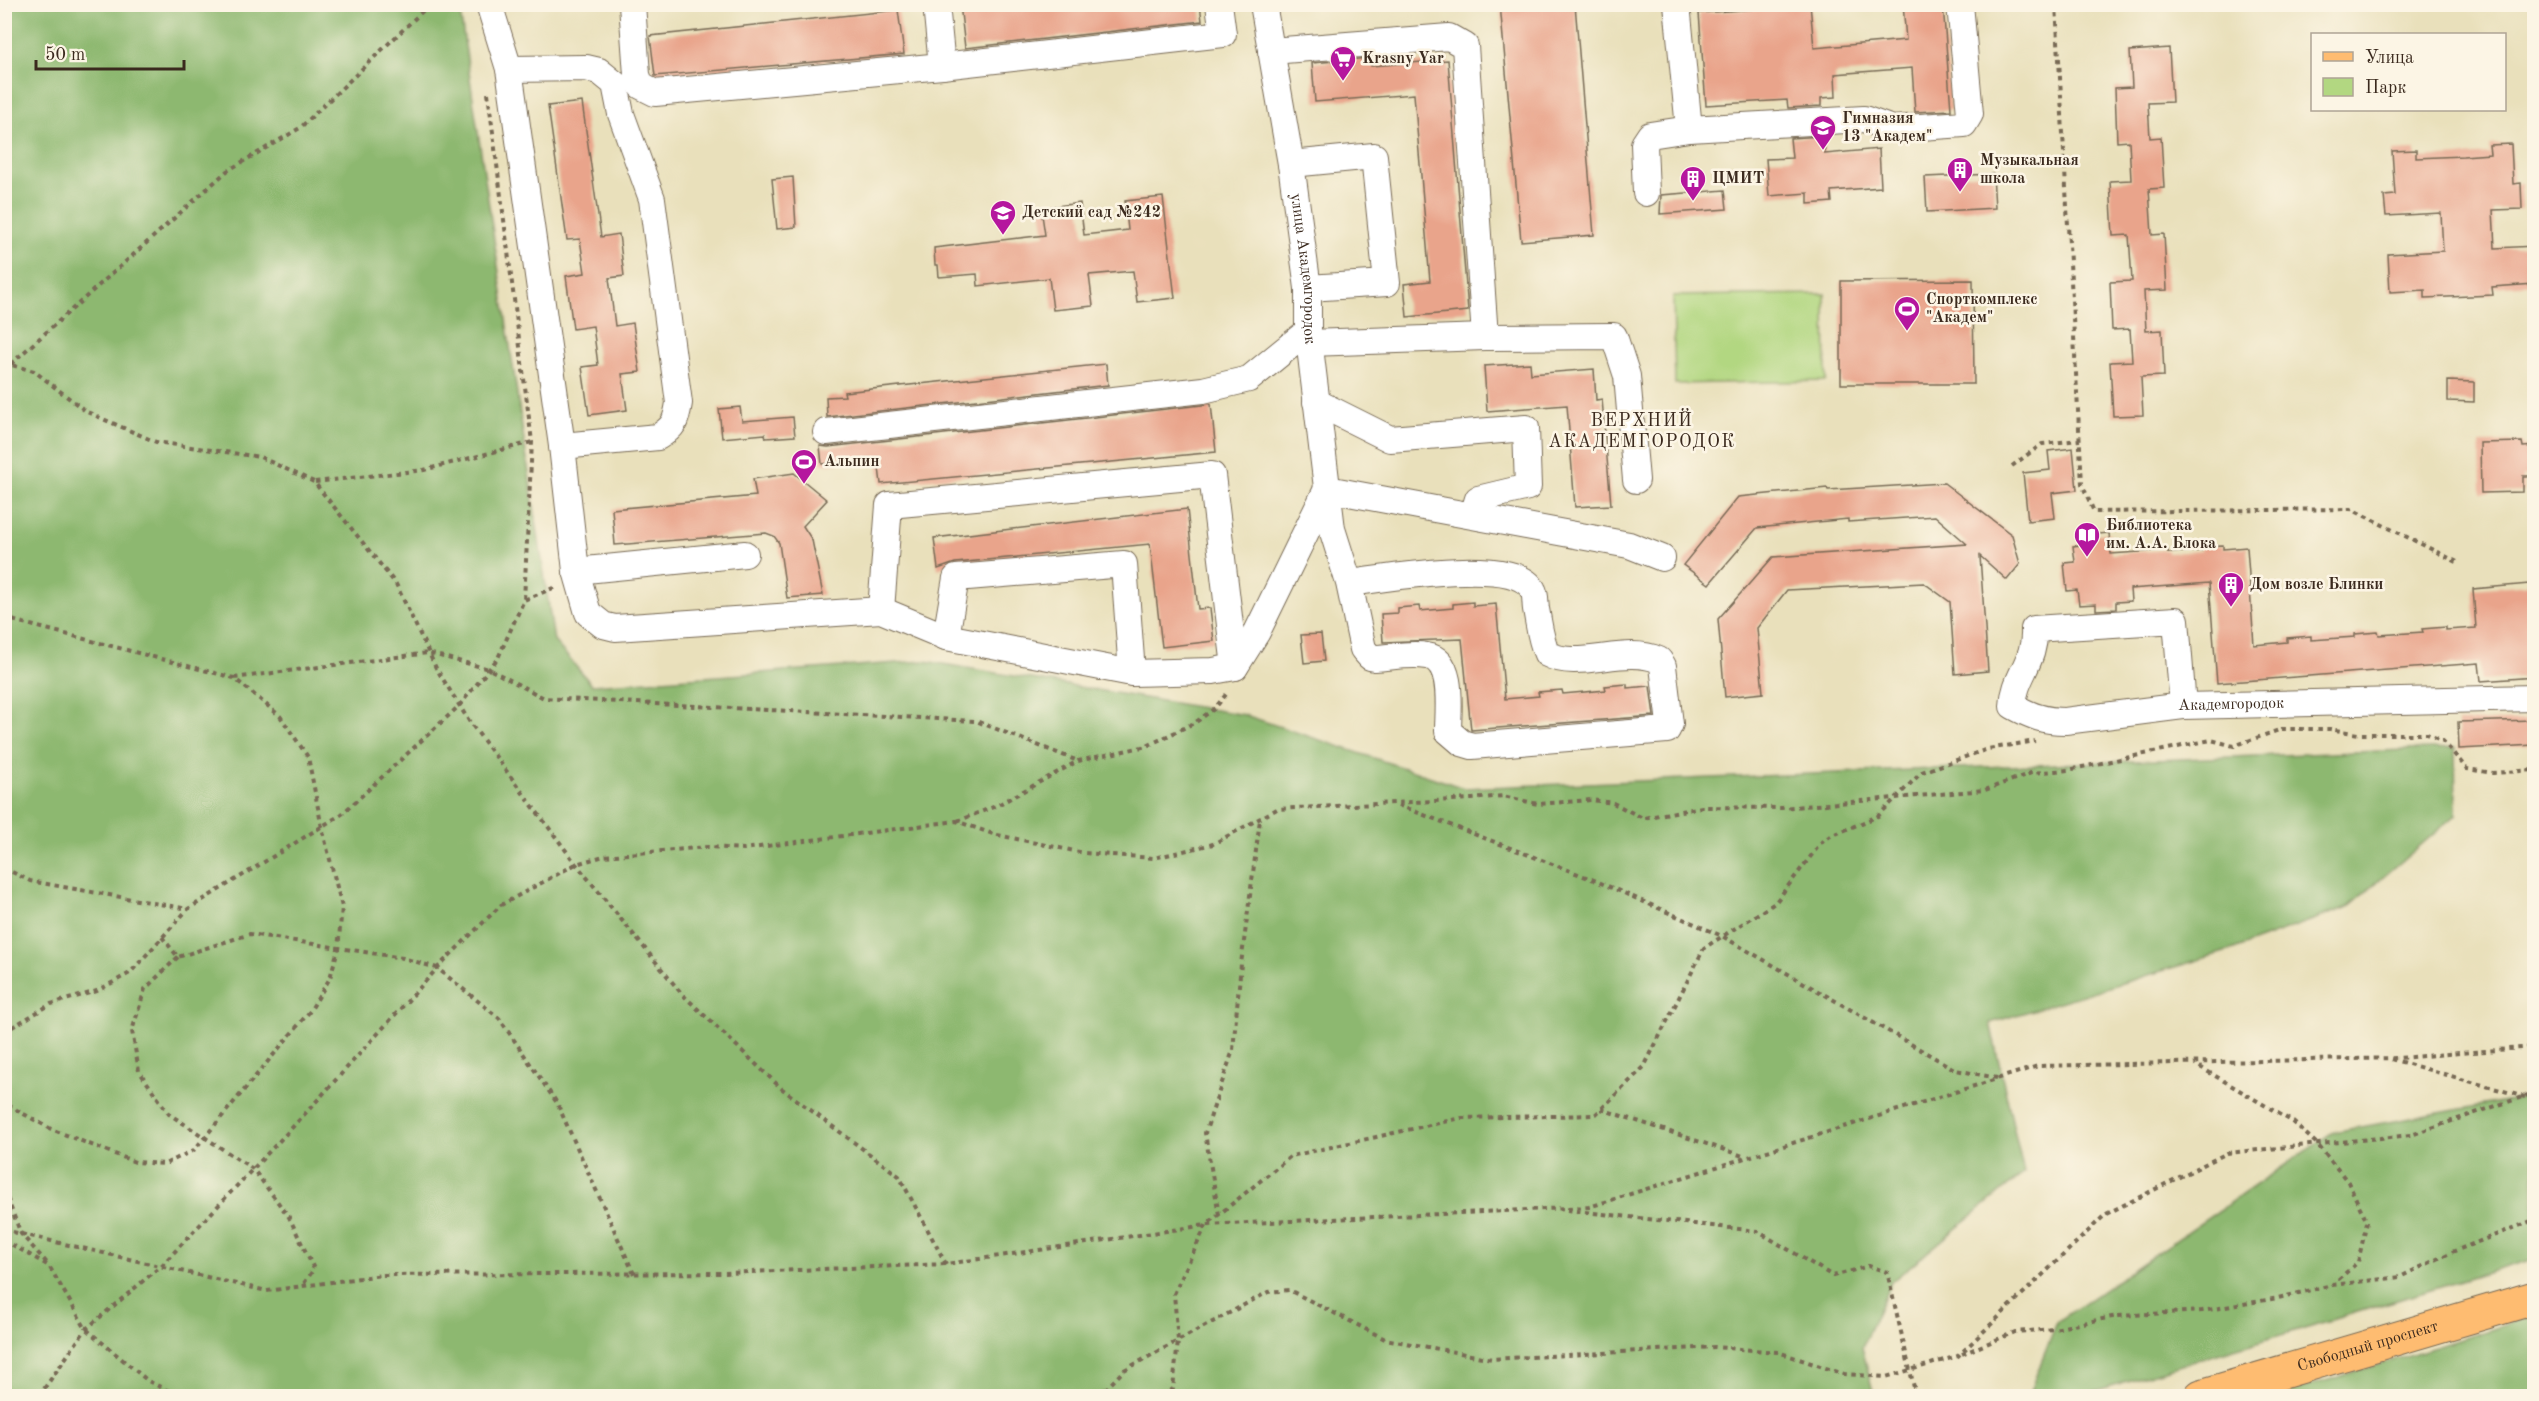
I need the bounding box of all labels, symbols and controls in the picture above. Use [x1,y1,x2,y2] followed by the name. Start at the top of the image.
[36,33,184,71] scale bar
[2311,33,2506,111] legend
[1328,44,1358,82] supermarket icon: Krasny Yar
[45,46,85,64] text: 50 m
[2365,49,2414,67] text: Улица
[1362,51,1444,67] place label: Krasny Yar
[2365,79,2406,97] text: Парк
[1842,111,1932,145] place label: Гимназия 13 "Академ"
[1808,113,1838,151] school or university icon: Гимназия 13 "Академ"
[1980,153,2079,187] place label: Музыкальная школа
[1945,155,1975,193] building icon: Музыкальная школа
[1678,164,1708,202] building icon: ЦМИТ
[1712,171,1764,187] place label: ЦМИТ
[1287,192,1318,345] street label: улица Академгородок
[988,198,1018,236] school or university icon: Детский сад №242
[1022,205,1161,221] place label: Детский сад №242
[1926,292,2038,326] place label: Спорткомплекс "Академ"
[1892,294,1922,332] sports icon: Спорткомплекс "Академ"
[1548,408,1736,451] district label: ВЕРХНИЙ АКАДЕМГОРОДОК
[789,447,819,485] sports icon: Альпин
[824,454,879,470] place label: Альпин
[2106,518,2216,552] place label: Библиотека им. А.А. Блока
[2072,520,2102,558] library icon: Библиотека им. А.А. Блока
[2216,570,2246,608] building icon: Дом возле Блинки
[2250,577,2384,593] place label: Дом возле Блинки
[2178,696,2284,714] street label: Академгородок
[2296,1319,2440,1375] street label: Свободный проспект

